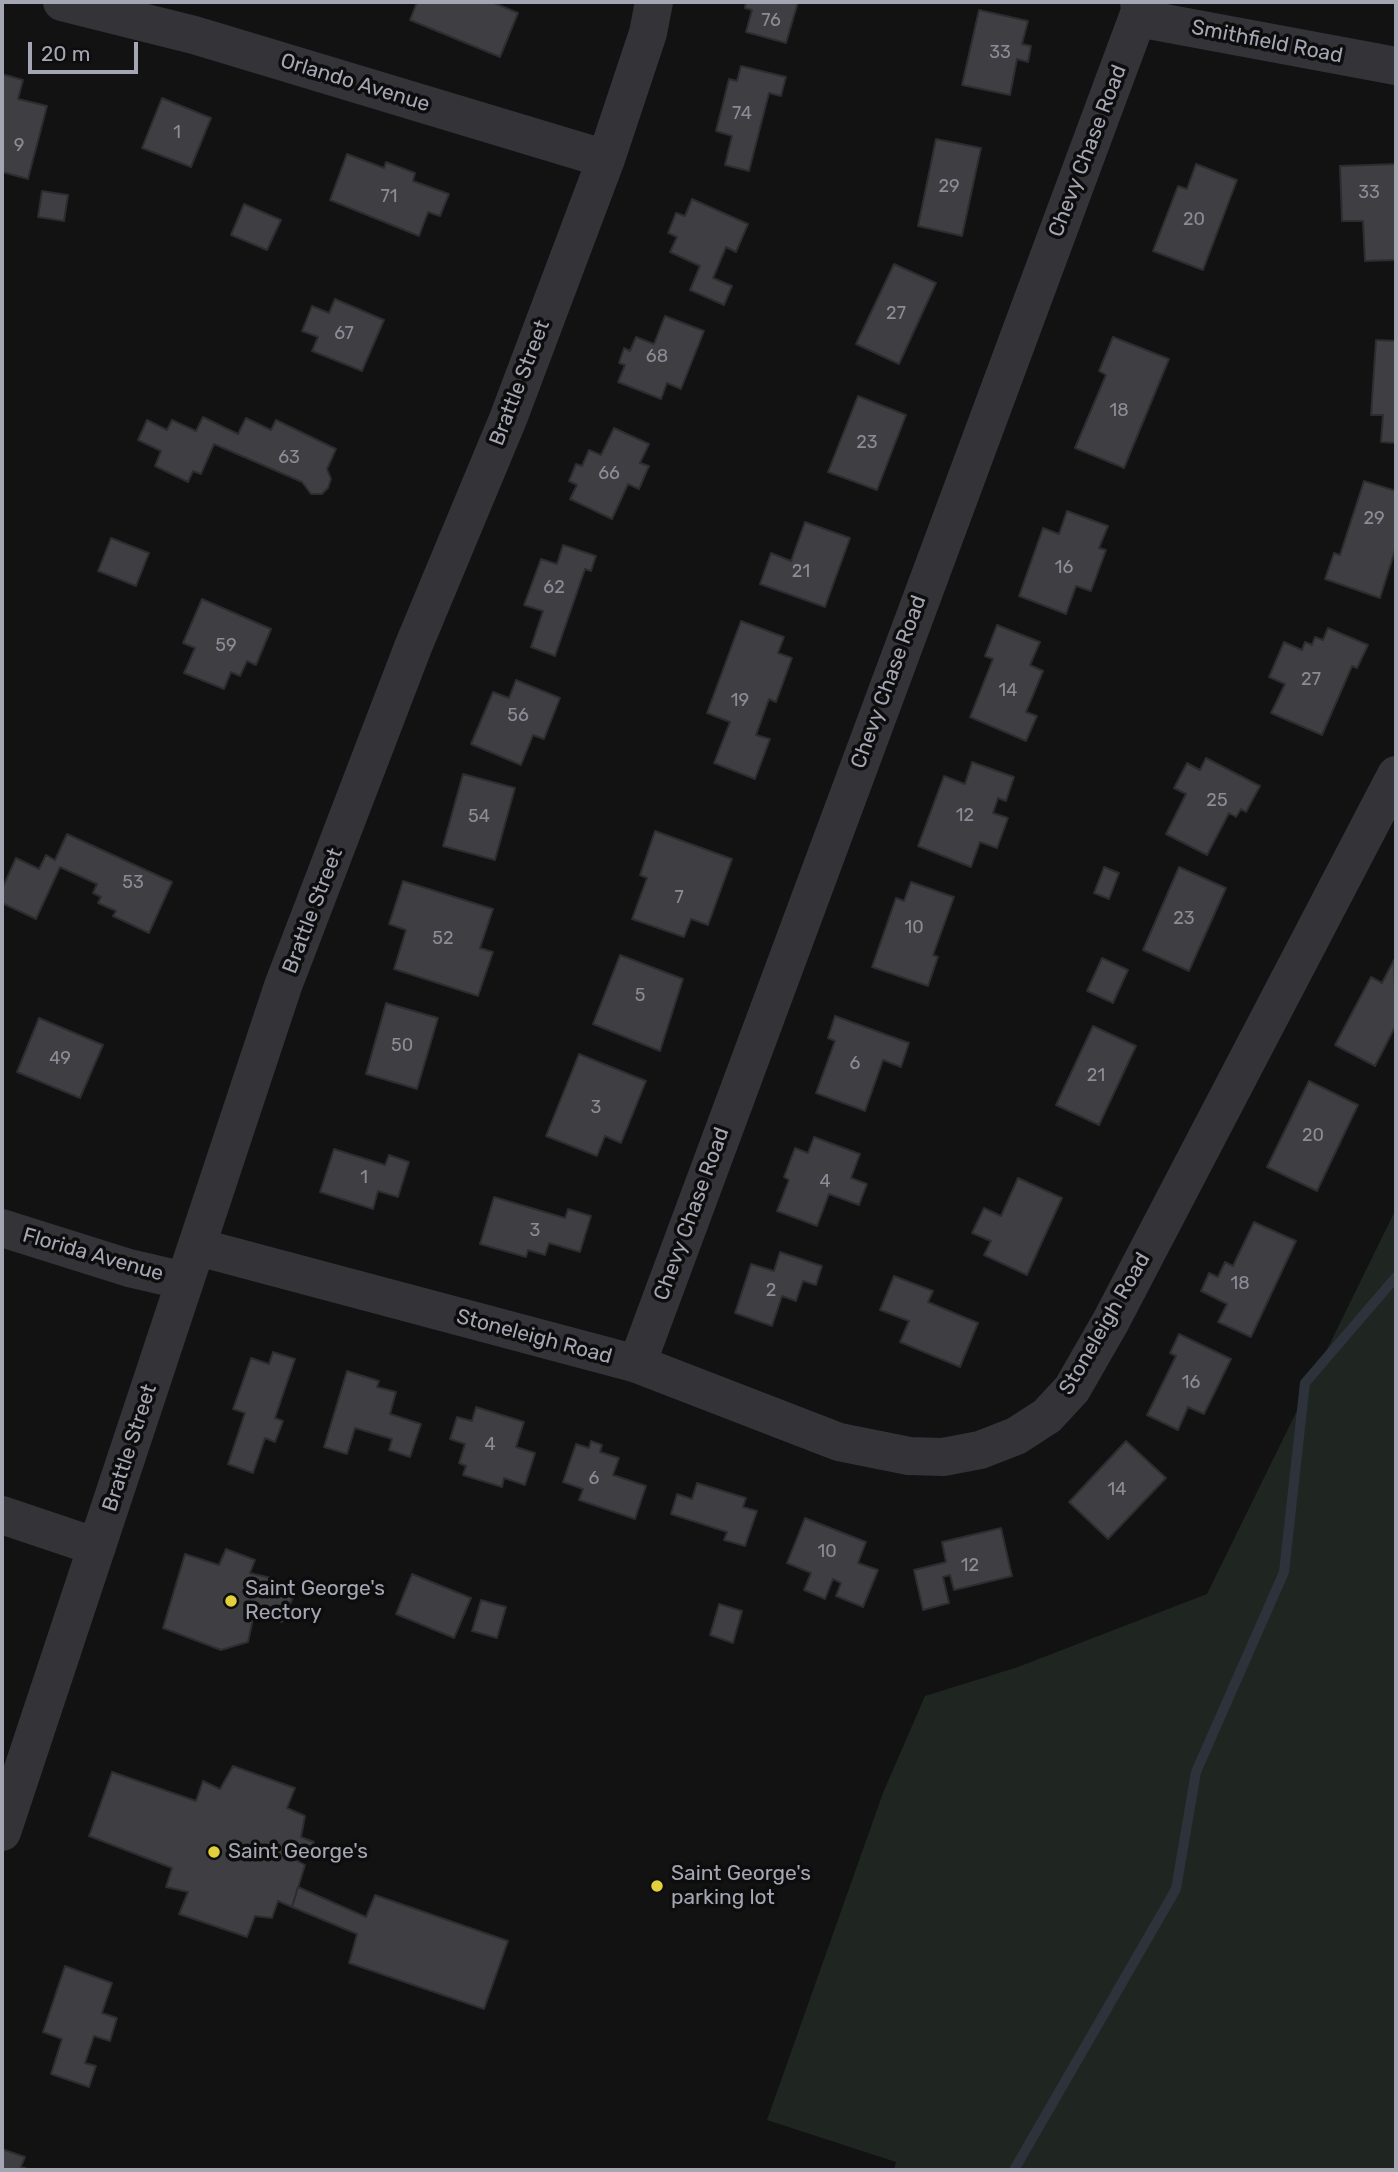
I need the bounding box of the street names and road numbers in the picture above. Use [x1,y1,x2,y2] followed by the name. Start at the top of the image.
[1189,15,1345,69] street label: Smithfield Road
[277,48,433,118] street label: Orlando Avenue
[1044,61,1132,241] street label: Chevy Chase Road
[485,317,555,449] street label: Brattle Street
[846,592,932,772] street label: Chevy Chase Road
[278,845,348,977] street label: Brattle Street
[649,1124,735,1304] street label: Chevy Chase Road
[20,1223,166,1287] street label: Florida Avenue
[1054,1248,1156,1400] street label: Stoneleigh Road
[453,1304,615,1370] street label: Stoneleigh Road
[98,1381,162,1515] street label: Brattle Street

